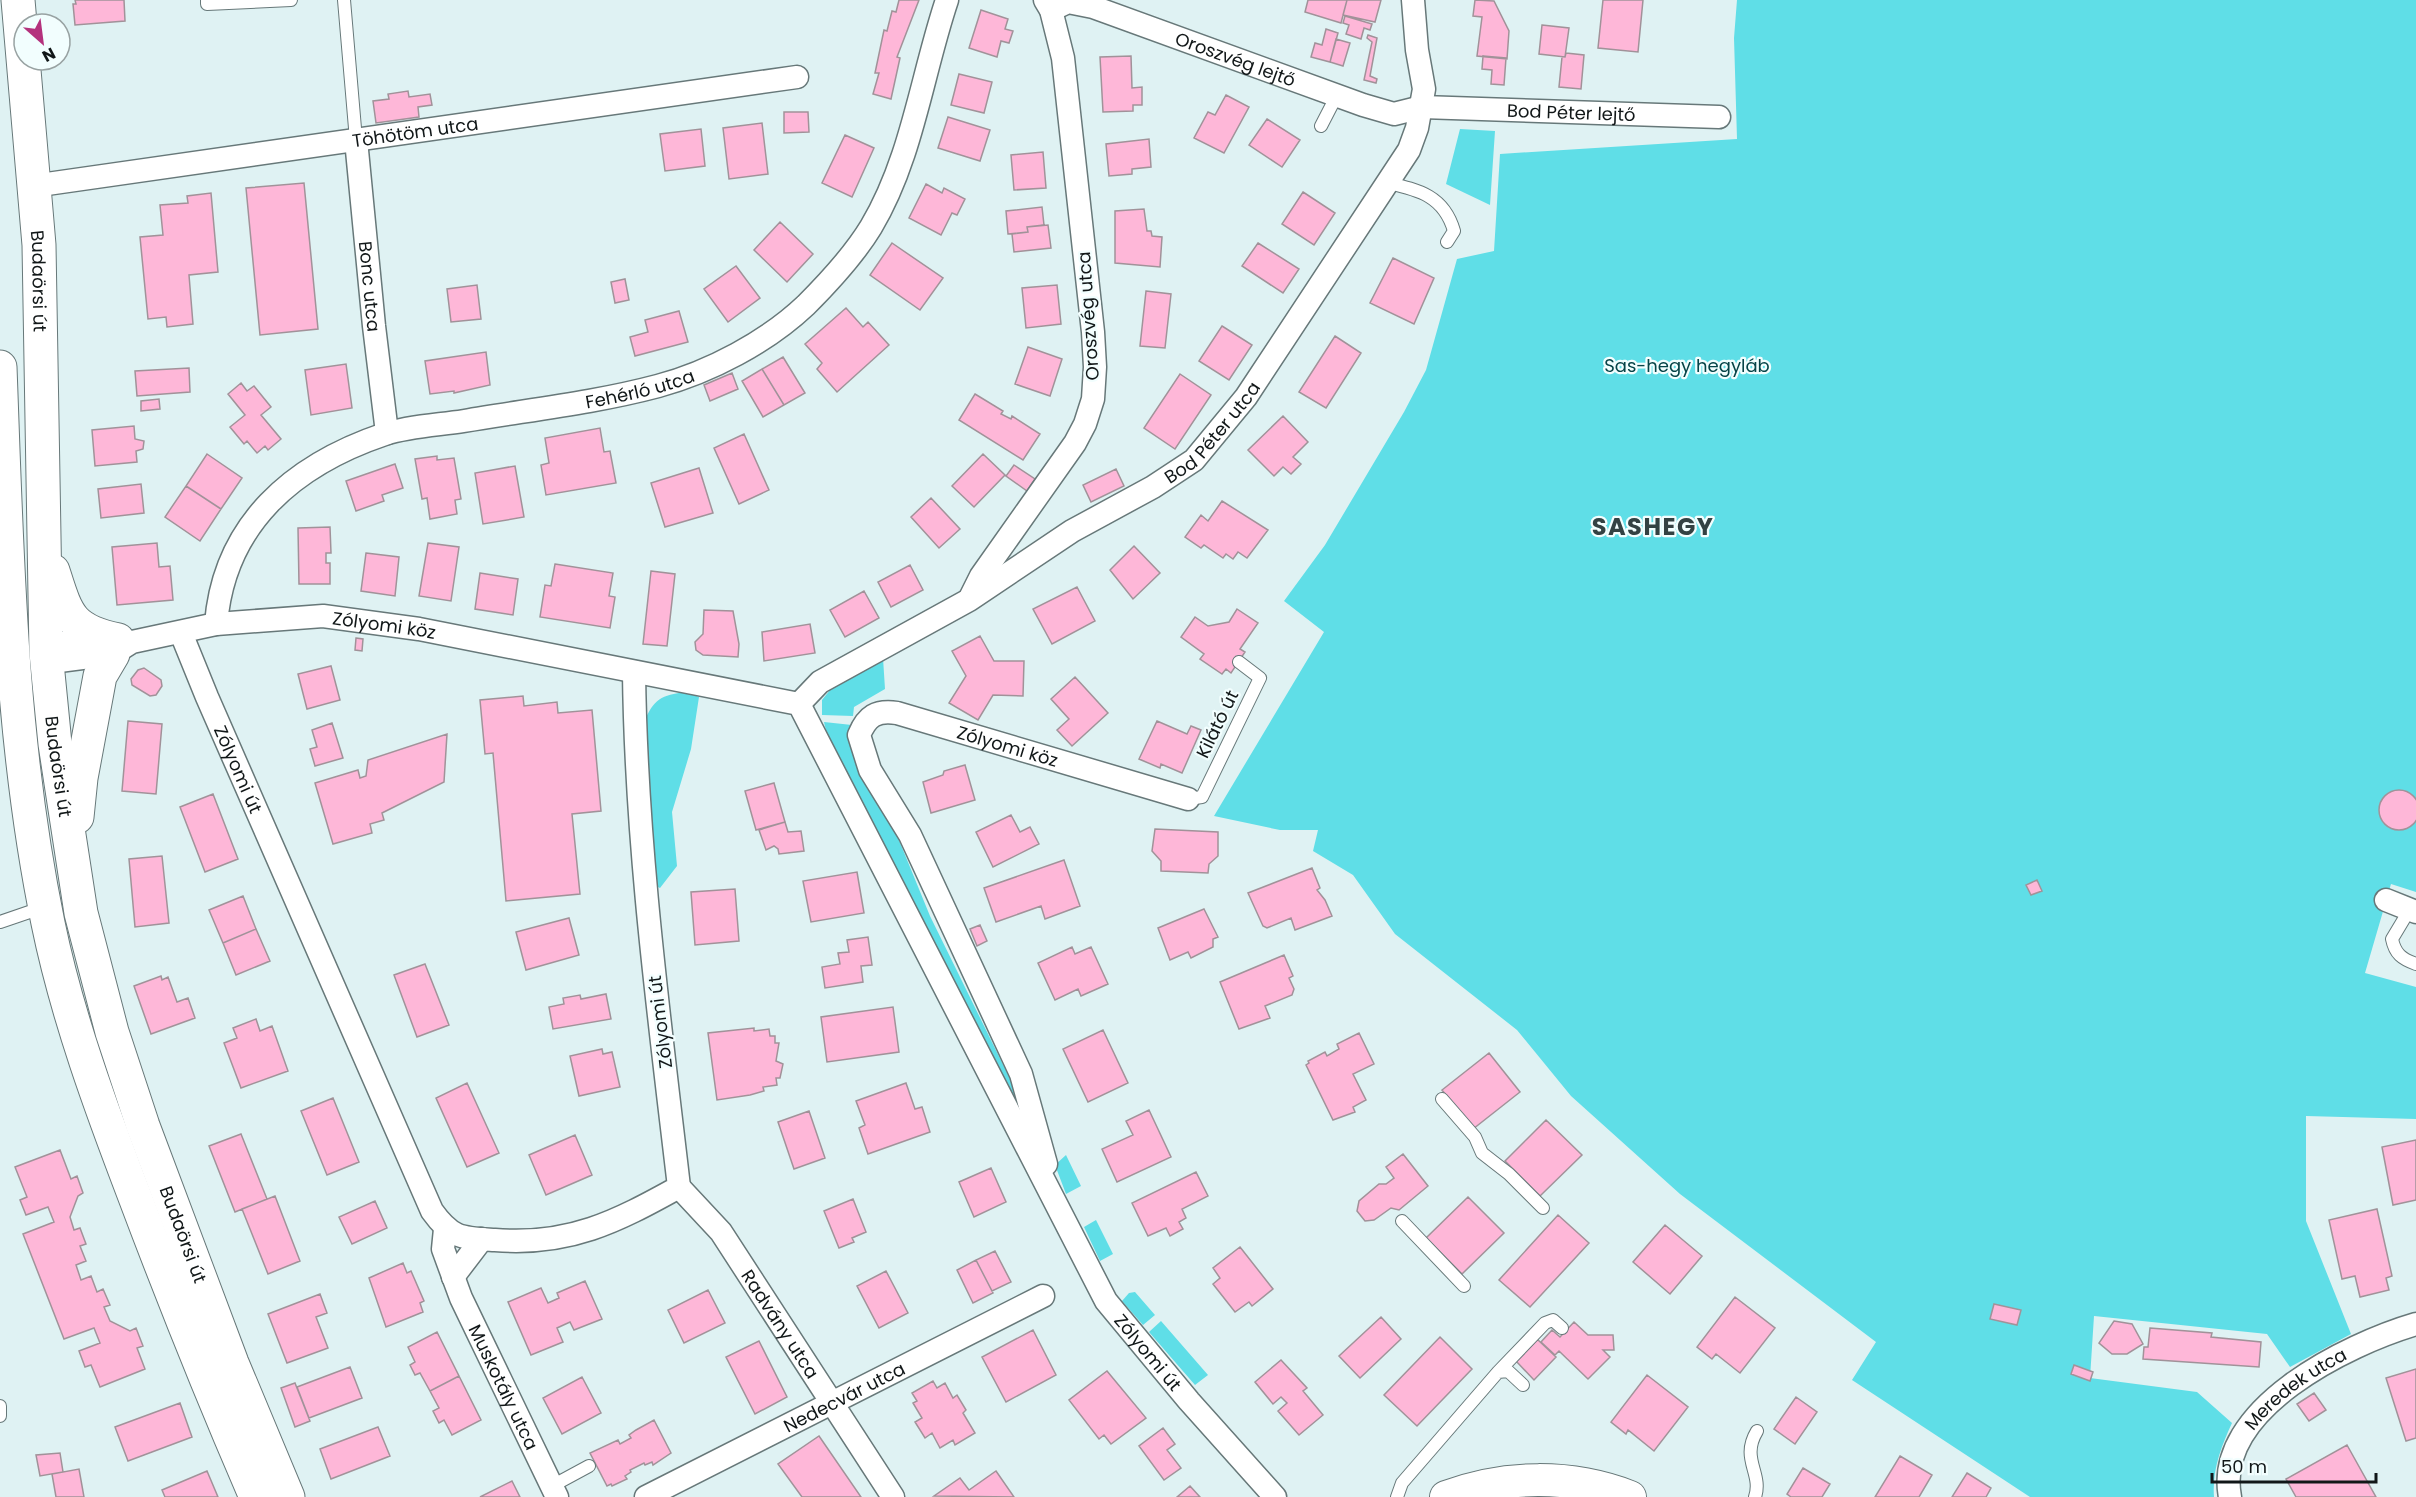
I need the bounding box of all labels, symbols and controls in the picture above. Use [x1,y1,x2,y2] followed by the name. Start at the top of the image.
[12,12,72,72] north arrow
[1172,25,1299,92] street label: Oroszvég lejtő
[38,42,60,68] text: N
[1507,97,1636,127] street label: Bod Péter lejtő
[351,110,480,153] street label: Töhötöm utca
[25,229,53,332] street label: Budaörsi út
[353,240,387,333] street label: Bonc utca
[1071,251,1105,381] street label: Oroszvég utca
[1604,353,1770,378] park label: Sas-hegy hegyláb
[583,363,698,414] street label: Fehérló utca
[1159,376,1265,489] street label: Bod Péter utca
[1592,510,1714,543] district label: SASHEGY
[331,605,438,645] street label: Zólyomi köz
[1190,686,1244,762] street label: Kilátó út
[40,715,79,819] street label: Budaörsi út
[954,719,1061,772] street label: Zólyomi köz
[208,722,269,817] street label: Zólyomi út
[642,974,678,1070] street label: Zólyomi út
[154,1182,213,1286] street label: Budaörsi út
[736,1264,825,1383] street label: Radvány utca
[1109,1308,1188,1396] street label: Zólyomi út
[463,1320,545,1454] street label: Muskotály utca
[2238,1341,2351,1435] street label: Meredek utca
[779,1356,909,1438] street label: Nedecvár utca
[2212,1446,2376,1484] scale bar
[2221,1454,2267,1479] text: 50 m

